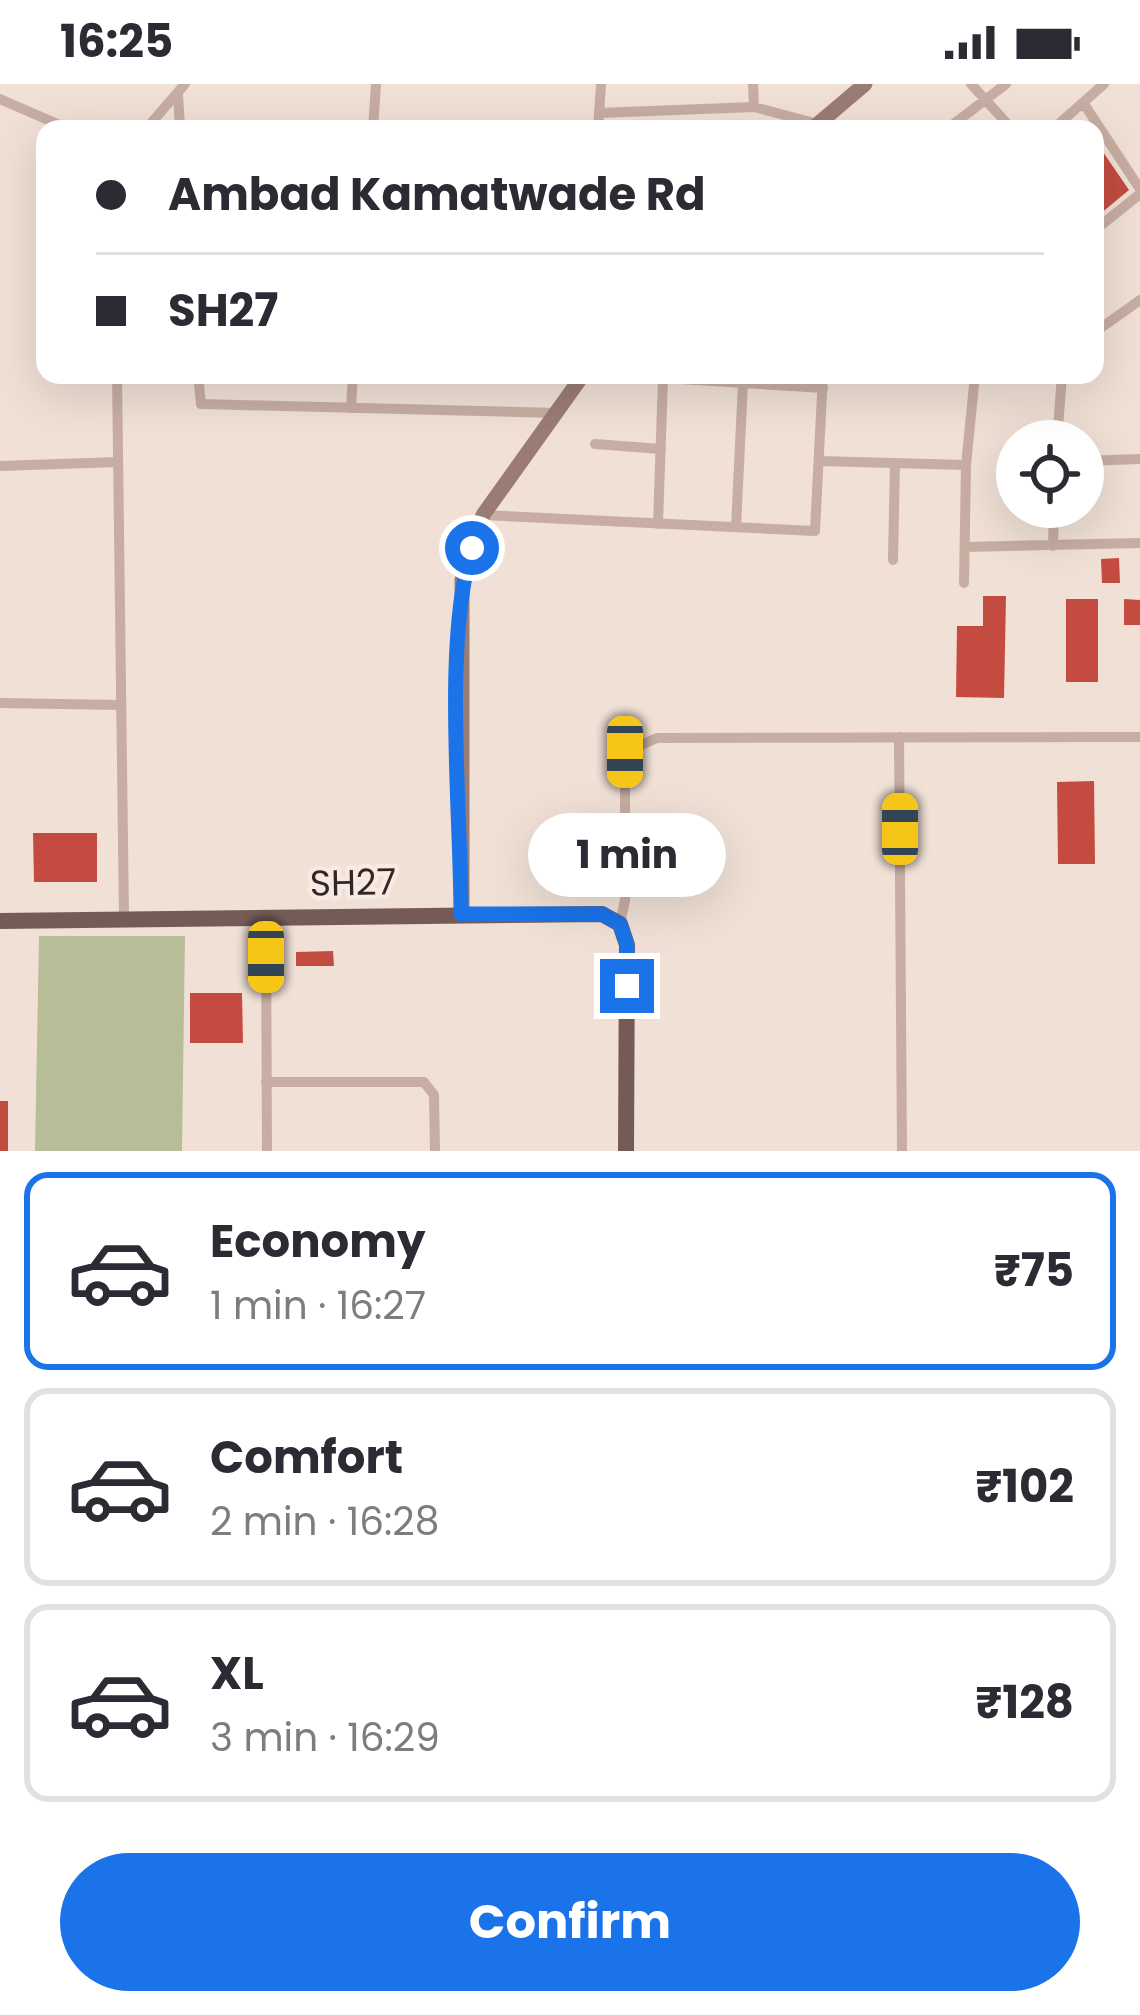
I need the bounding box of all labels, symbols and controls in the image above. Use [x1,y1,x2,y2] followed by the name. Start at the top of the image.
[60,10,173,73] text: 16:25
[168,163,706,226] text: Ambad Kamatwade Rd
[168,279,278,342] text: SH27
[996,420,1104,528] map controls
[996,420,1104,528] button: locate
[445,521,499,575] route start
[607,716,643,788] car
[882,793,918,865] car
[528,812,726,896] callout: 1 min
[576,827,678,882] text: 1 min
[309,856,397,909] street label: SH27
[248,921,284,993] car
[600,959,654,1013] route end
[210,1210,425,1273] text: Economy
[66,1217,174,1325] icon: car
[994,1239,1074,1302] text: ₹75
[210,1278,426,1333] text: 1 min · 16:27
[210,1426,403,1489] text: Comfort
[66,1433,174,1541] icon: car
[975,1455,1074,1518] text: ₹102
[210,1494,439,1549] text: 2 min · 16:28
[210,1642,264,1705] text: XL
[66,1649,174,1757] icon: car
[975,1671,1074,1734] text: ₹128
[210,1710,440,1765] text: 3 min · 16:29
[60,1853,1080,1991] button: Confirm

